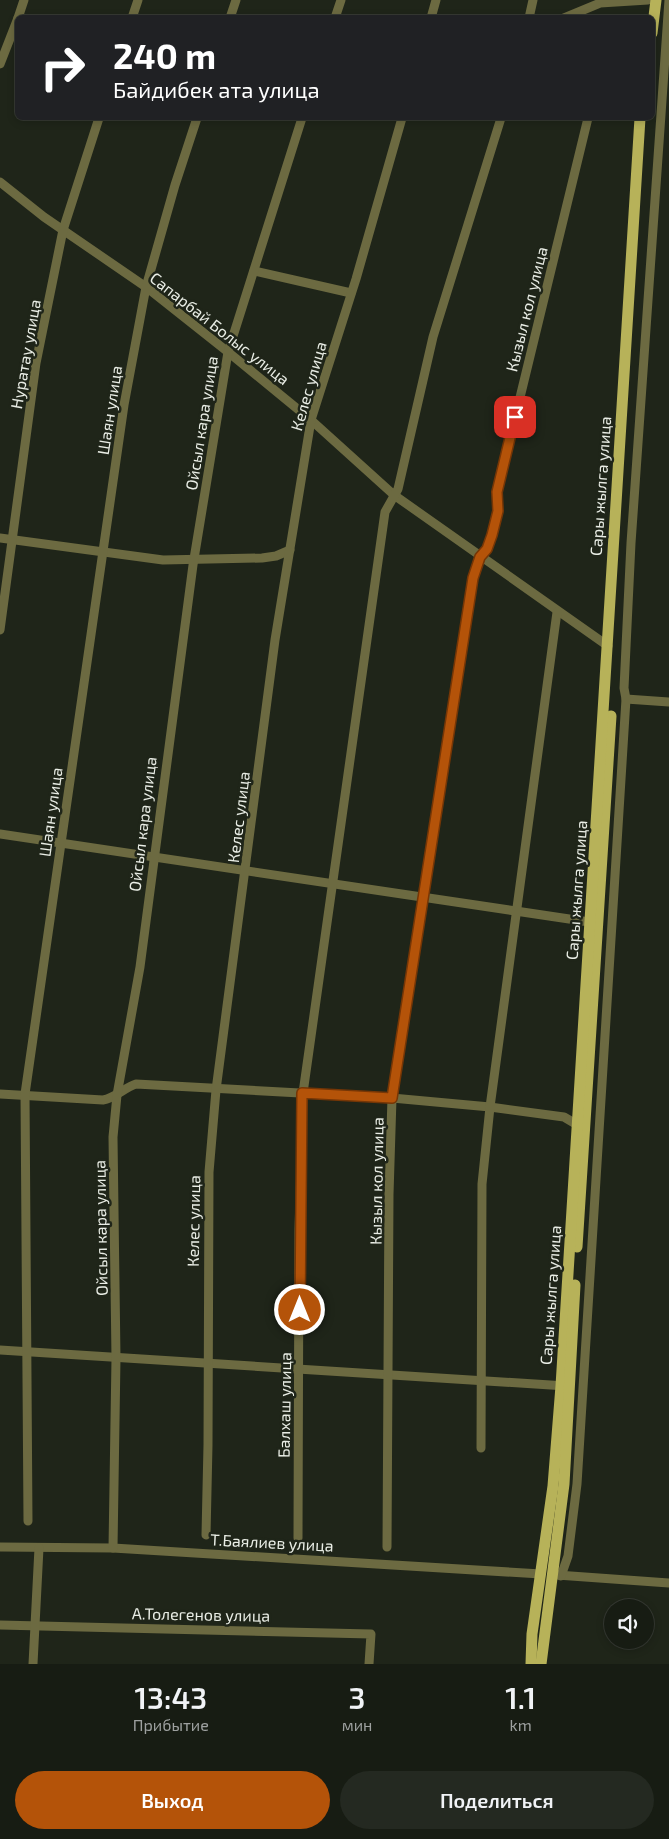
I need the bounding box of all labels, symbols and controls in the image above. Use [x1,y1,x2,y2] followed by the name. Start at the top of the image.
[113,34,216,76] text: 240 m
[30,35,95,100] icon: right
[113,76,320,102] text: Байдибек ата улица
[501,245,552,374] street label: Кызыл кол улица
[146,268,293,389] street label: Сапарбай Болыс улица
[6,298,45,410] street label: Нуратау улица
[286,339,331,433] street label: Келес улица
[181,354,222,492] street label: Ойсыл кара улица
[93,364,126,456] street label: Шаян улица
[494,396,536,438] pin
[501,403,529,431] icon: arrive
[586,415,615,557] street label: Сары жылга улица
[124,755,161,893] street label: Ойсыл кара улица
[34,766,67,858] street label: Шаян улица
[223,770,254,864] street label: Келес улица
[562,819,591,961] street label: Сары жылга улица
[365,1117,388,1245] street label: Кызыл кол улица
[89,1160,112,1296] street label: Ойсыл кара улица
[183,1175,204,1267] street label: Келес улица
[536,1224,565,1366] street label: Сары жылга улица
[273,1283,325,1335] position arrow
[274,1352,295,1458] street label: Балхаш улица
[210,1529,334,1556] street label: Т.Баялиев улица
[604,1599,654,1649] map controls
[604,1599,654,1649] button: sound
[132,1603,270,1626] street label: А.Толегенов улица
[135,1679,207,1715] text: 13:43
[349,1679,365,1715] text: 3
[505,1679,536,1715] text: 1.1
[133,1715,209,1734] text: Прибытие
[342,1715,372,1734] text: мин
[510,1715,532,1734] text: km
[15,1771,330,1829] button: Выход
[340,1771,654,1829] button: Поделиться

